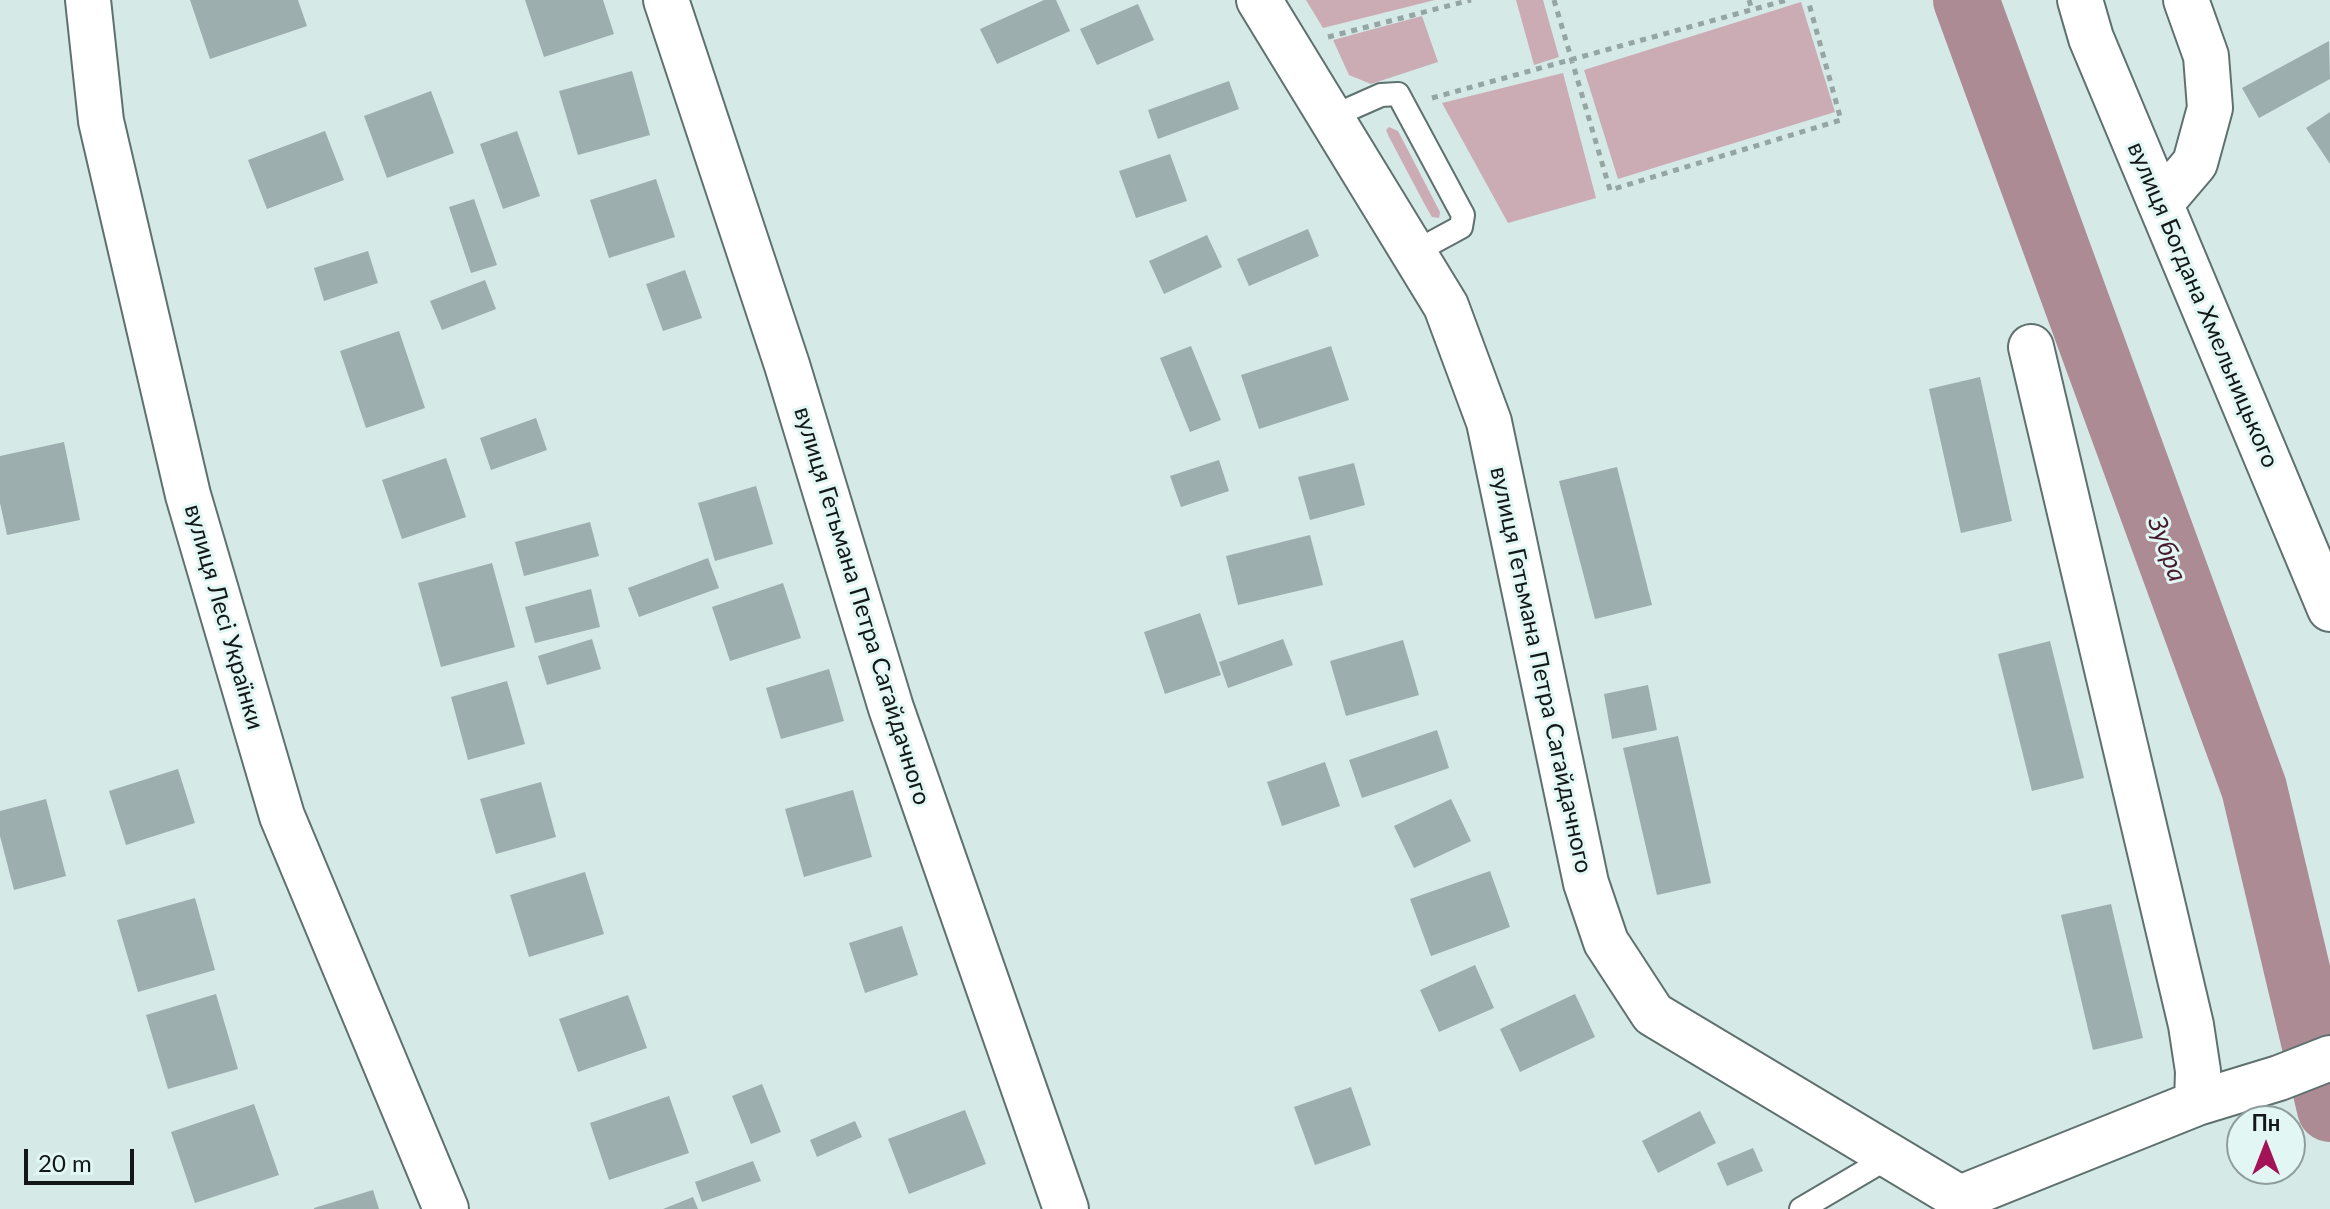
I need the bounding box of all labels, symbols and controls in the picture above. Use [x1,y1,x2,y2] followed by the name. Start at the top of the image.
[2121,138,2285,472] street label: вулиця Богдана Хмельницького
[788,404,936,808] street label: вулиця Гетьмана Петра Сагайдачного
[1484,464,1598,876] street label: вулиця Гетьмана Петра Сагайдачного
[178,501,270,733] street label: вулиця Лесі Українки
[2141,512,2193,586] water label: Зубра
[2226,1105,2306,1185] north arrow
[2252,1109,2280,1136] text: Пн
[28,1133,138,1183] scale bar
[38,1148,92,1177] text: 20 m

